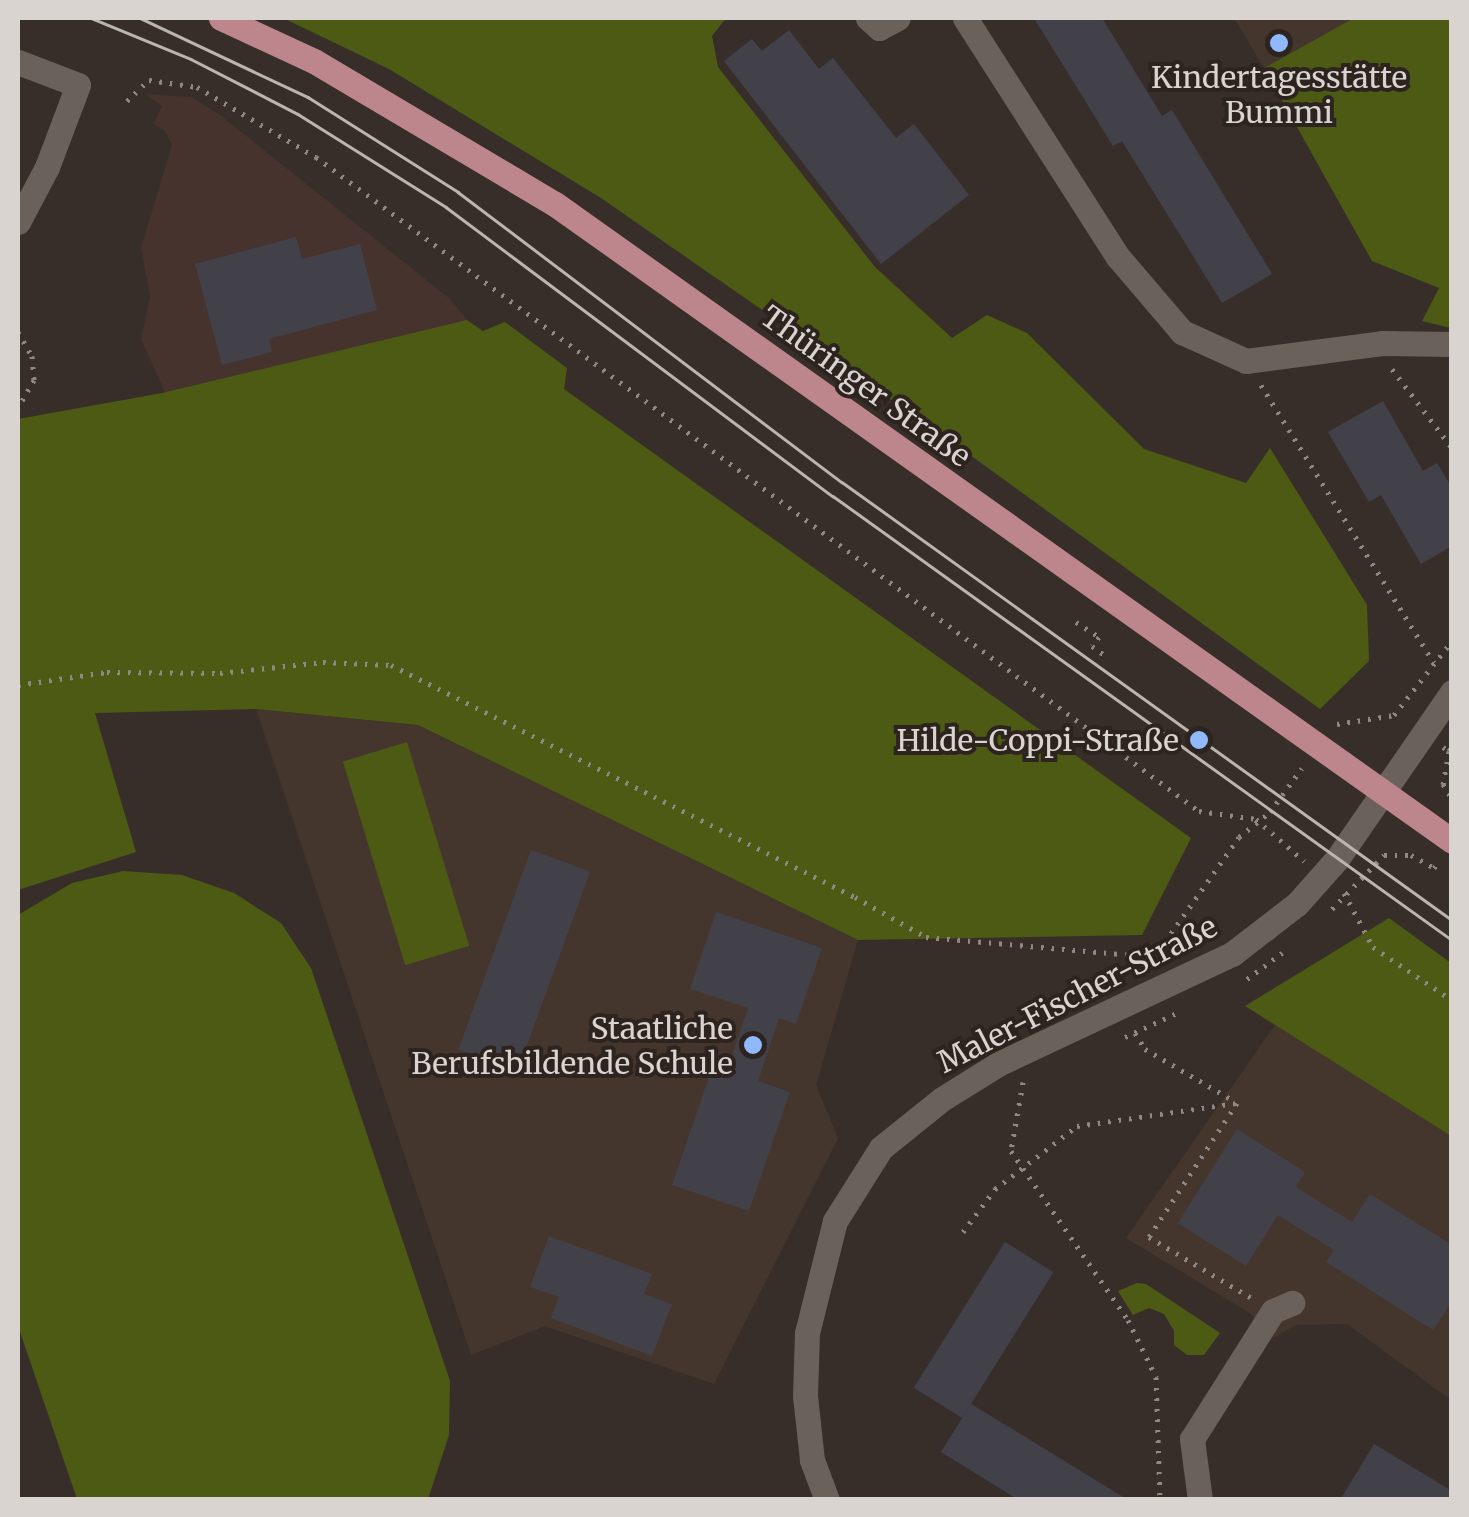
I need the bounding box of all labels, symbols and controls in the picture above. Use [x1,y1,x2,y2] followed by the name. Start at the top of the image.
[1268,32,1290,54] marker: Kindertagesstätte Bummi
[1151,59,1407,130] place label: Kindertagesstätte Bummi
[754,298,978,474] street label: Thüringer Straße
[896,722,1179,758] place label: Hilde-Coppi-Straße
[1188,729,1210,751] marker: Hilde-Coppi-Straße
[931,908,1223,1080] street label: Maler-Fischer-Straße
[411,1010,733,1080] place label: Staatliche Berufsbildende Schule
[742,1034,764,1056] marker: Staatliche Berufsbildende Schule

